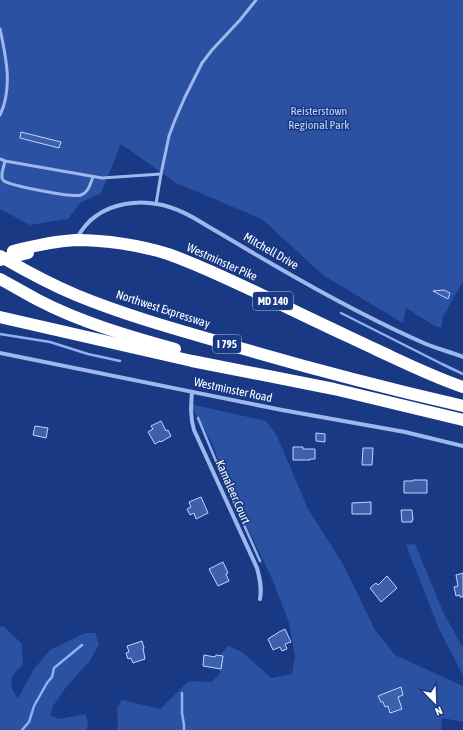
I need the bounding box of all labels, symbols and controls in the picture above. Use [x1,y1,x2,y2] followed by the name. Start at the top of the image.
[288,104,350,132] park label: Reisterstown Regional Park
[241,230,301,272] street label: Mitchell Drive
[185,240,259,284] street label: Westminster Pike
[114,287,212,331] street label: Northwest Expressway
[253,292,293,310] road number: MD 140
[213,335,241,353] road number: I 795
[193,375,273,405] street label: Westminster Road
[213,458,253,527] street label: Kamaleer Court
[415,682,455,722] north arrow
[434,704,444,718] text: N

